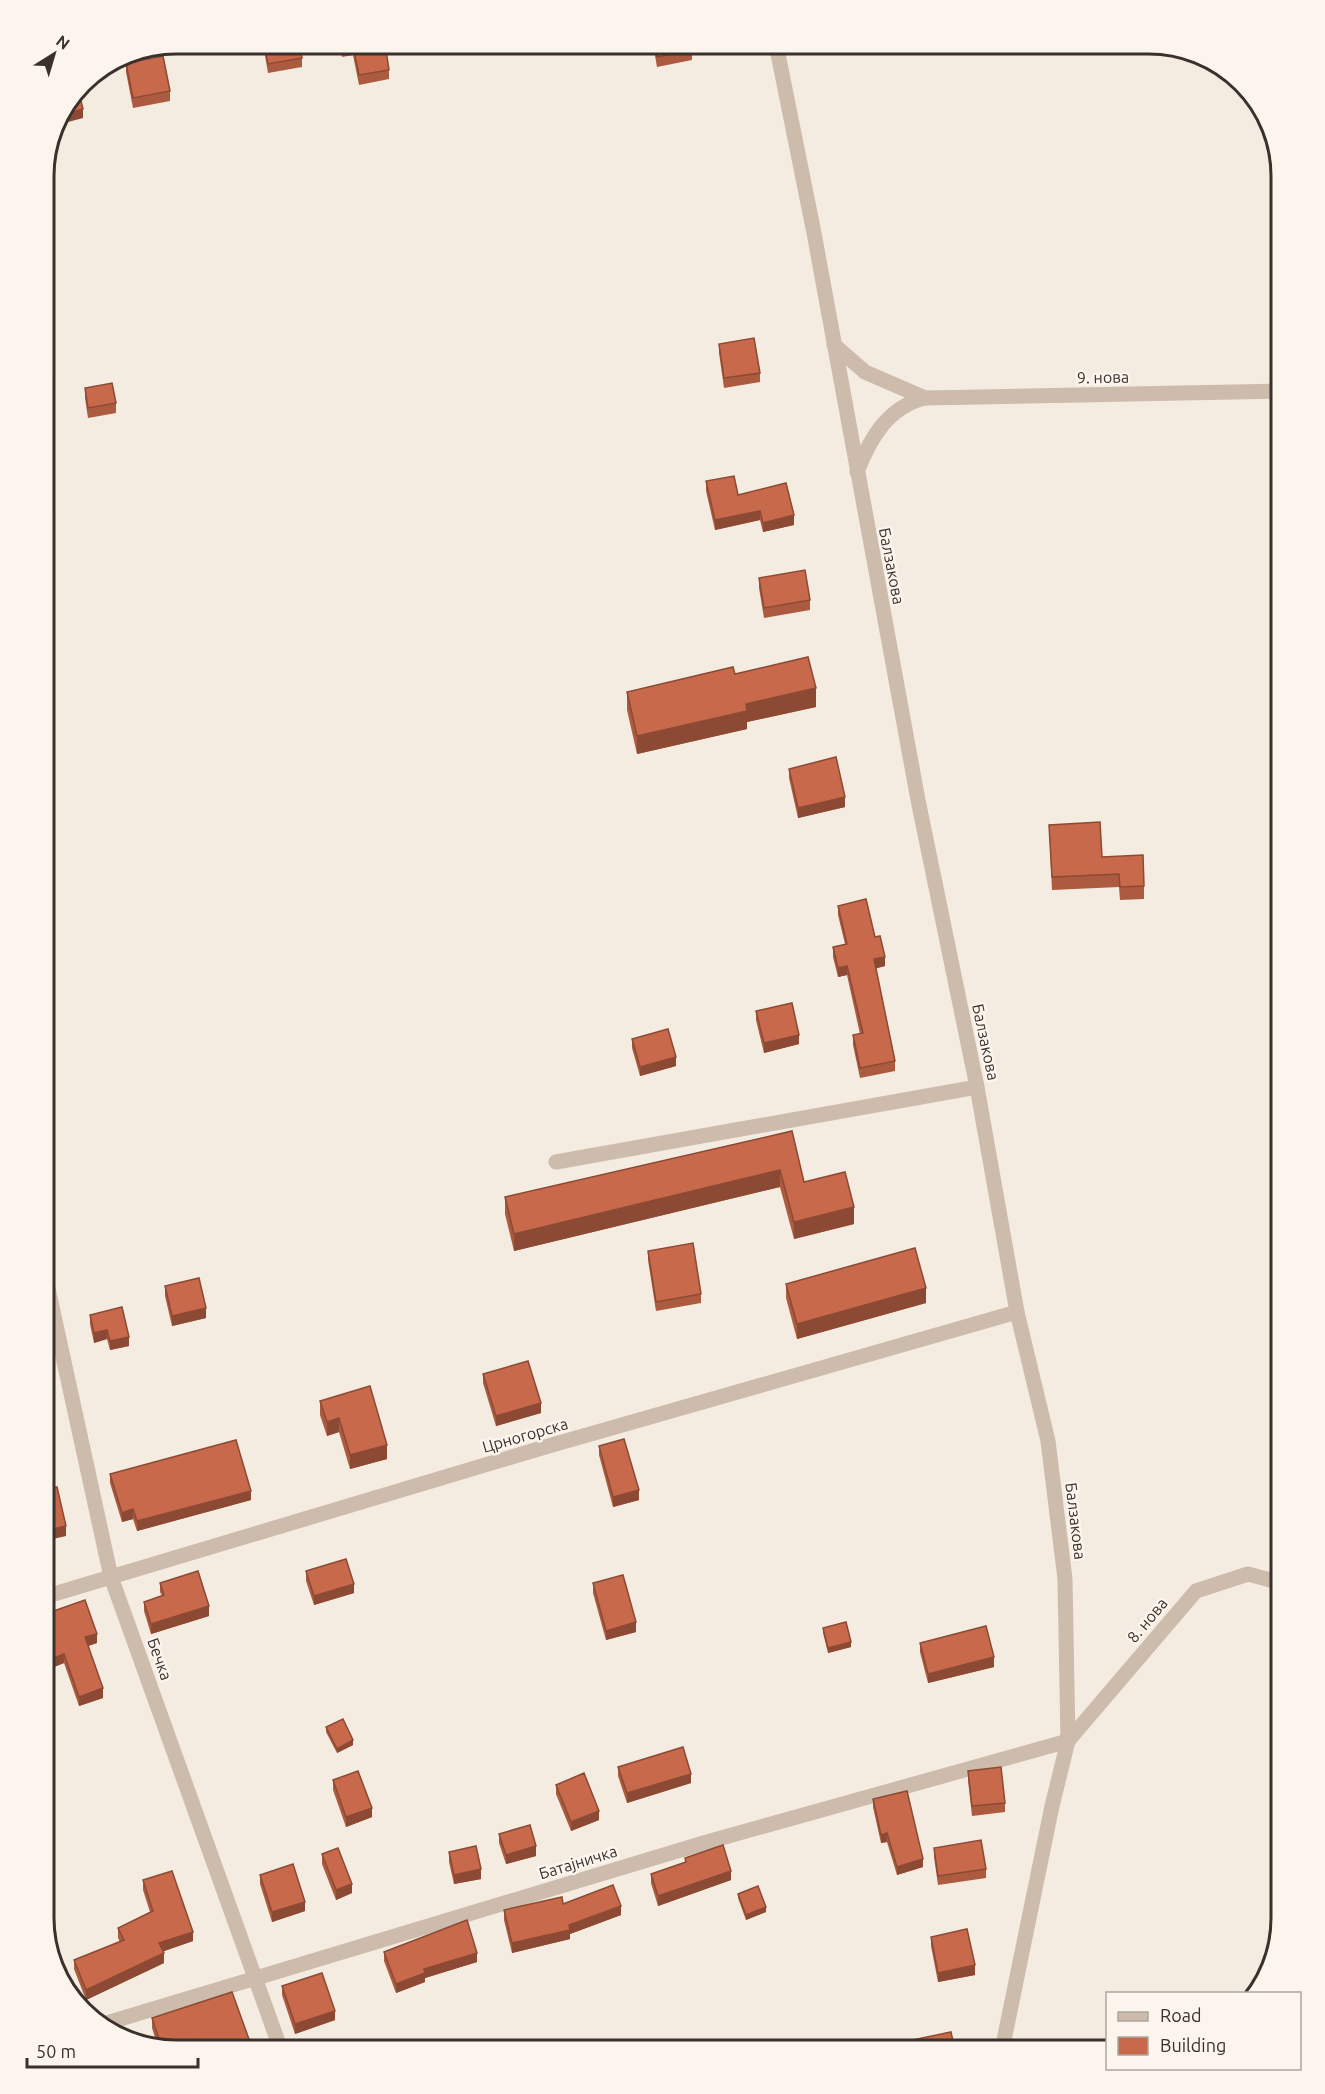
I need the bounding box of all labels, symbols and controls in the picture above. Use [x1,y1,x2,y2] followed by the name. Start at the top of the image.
[24,24,84,84] north arrow
[53,31,73,53] text: N
[1077,368,1129,386] street label: 9. нова
[876,526,908,606] street label: Балзакова
[969,1002,1003,1082] street label: Балзакова
[480,1414,570,1456] street label: Црногорска
[1062,1481,1090,1561] street label: Балзакова
[1123,1594,1171,1646] street label: 8. нова
[144,1635,176,1683] street label: Бечка
[537,1842,619,1882] street label: Батајничка
[1106,1992,1301,2070] legend
[1160,2005,1202,2025] text: Road
[27,2031,198,2069] scale bar
[1160,2035,1226,2055] text: Building
[36,2041,76,2061] text: 50 m

